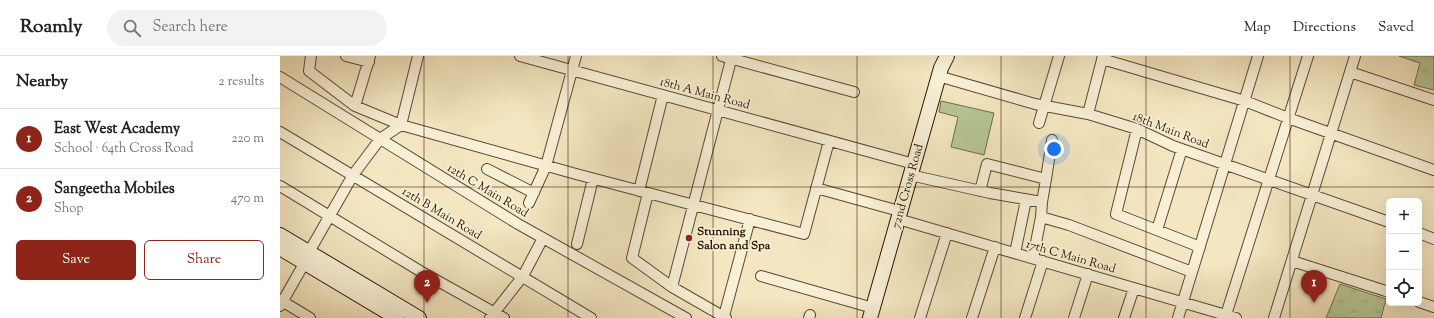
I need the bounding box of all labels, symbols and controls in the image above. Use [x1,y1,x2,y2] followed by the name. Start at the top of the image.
[107,10,387,46] search box
[20,14,83,41] text: Roamly
[121,17,143,39] icon: search
[153,17,228,38] text: Search here
[1244,18,1271,38] text: Map
[1293,18,1356,38] text: Directions
[1378,18,1414,38] text: Saved
[16,70,68,94] text: Nearby
[219,73,264,91] text: 2 results
[658,73,752,115] street label: 18th A Main Road
[1130,108,1212,154] street label: 18th Main Road
[54,119,180,140] text: East West Academy
[27,130,31,148] text: 1
[231,130,264,148] text: 220 m
[1044,139,1064,159] your location
[54,140,194,158] text: School · 64th Cross Road
[887,142,929,231] street label: 72nd Cross Road
[443,159,532,222] street label: 12th C Main Road
[54,179,175,200] text: Sangeetha Mobiles
[398,183,485,245] street label: 12th B Main Road
[26,190,32,208] text: 2
[231,190,264,208] text: 470 m
[1386,198,1422,306] map controls
[1386,198,1422,234] button: +
[54,200,83,218] text: Shop
[697,223,771,255] place label: Stunning Salon and Spa
[684,233,694,243] marker: Stunning Salon and Spa
[1386,234,1422,270] button: −
[1024,236,1118,278] street label: 17th C Main Road
[16,240,136,280] button: Save
[144,240,264,280] button: Share
[414,270,440,303] pin: 2
[1301,270,1327,303] pin: 1
[1386,270,1422,306] button: locate

